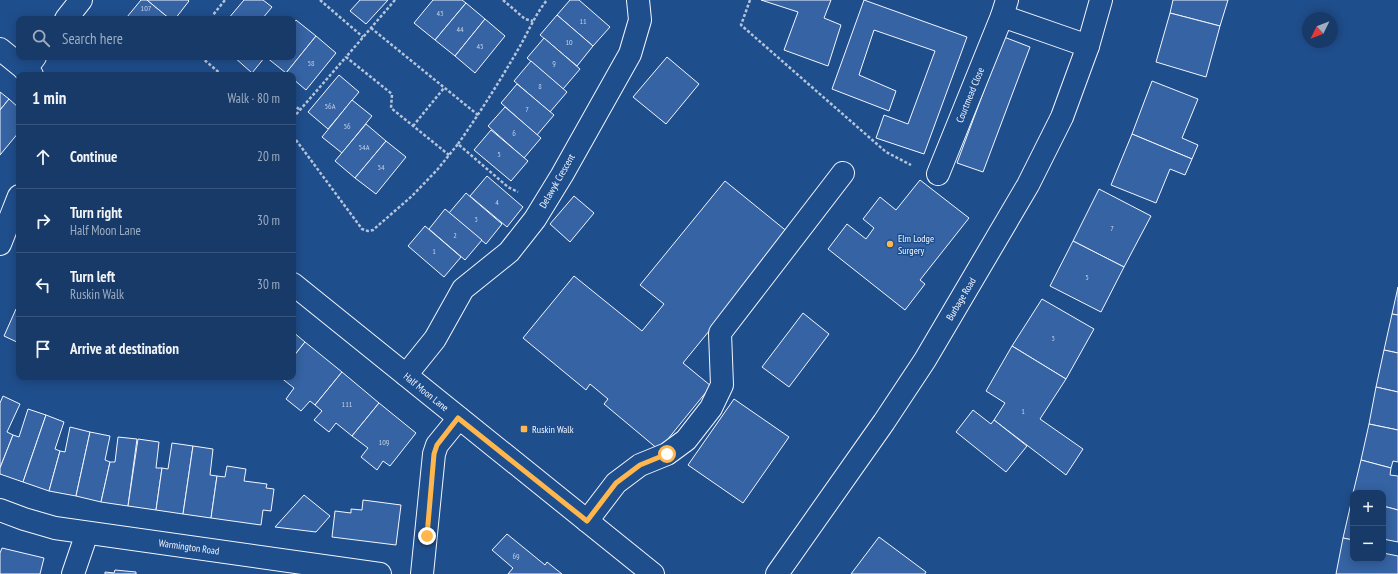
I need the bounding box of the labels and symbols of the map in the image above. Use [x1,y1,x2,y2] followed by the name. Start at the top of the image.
[141,3,152,13] house number: 107
[436,8,444,18] house number: 43
[1302,12,1338,48] north arrow
[579,16,587,26] house number: 11
[456,24,464,34] house number: 44
[565,37,573,47] house number: 10
[476,41,484,51] house number: 45
[307,58,315,68] house number: 58
[552,58,556,68] house number: 9
[953,65,987,125] street label: Courtmead Close
[538,81,542,91] house number: 8
[325,101,336,111] house number: 56A
[525,104,529,114] house number: 7
[343,121,351,131] house number: 56
[512,128,516,138] house number: 6
[359,142,370,152] house number: 54A
[497,149,501,159] house number: 5
[536,151,578,210] street label: Delawyk Crescent
[377,162,385,172] house number: 54
[495,197,499,207] house number: 4
[474,214,478,224] house number: 3
[1110,223,1114,233] house number: 7
[453,230,457,240] house number: 2
[898,232,934,257] place label: Elm Lodge Surgery
[885,239,895,249] marker: Elm Lodge Surgery
[432,246,436,256] house number: 1
[1085,272,1089,282] house number: 5
[943,275,979,323] street label: Burbage Road
[1051,333,1055,343] house number: 3
[401,370,451,414] street label: Half Moon Lane
[342,399,353,409] house number: 111
[1021,406,1025,416] house number: 1
[532,423,574,436] place label: Ruskin Walk
[519,424,529,434] marker: Ruskin Walk
[379,437,390,447] house number: 109
[658,445,676,463] route start
[418,527,436,545] route end
[158,536,220,558] street label: Warmington Road
[512,551,520,561] house number: 69

